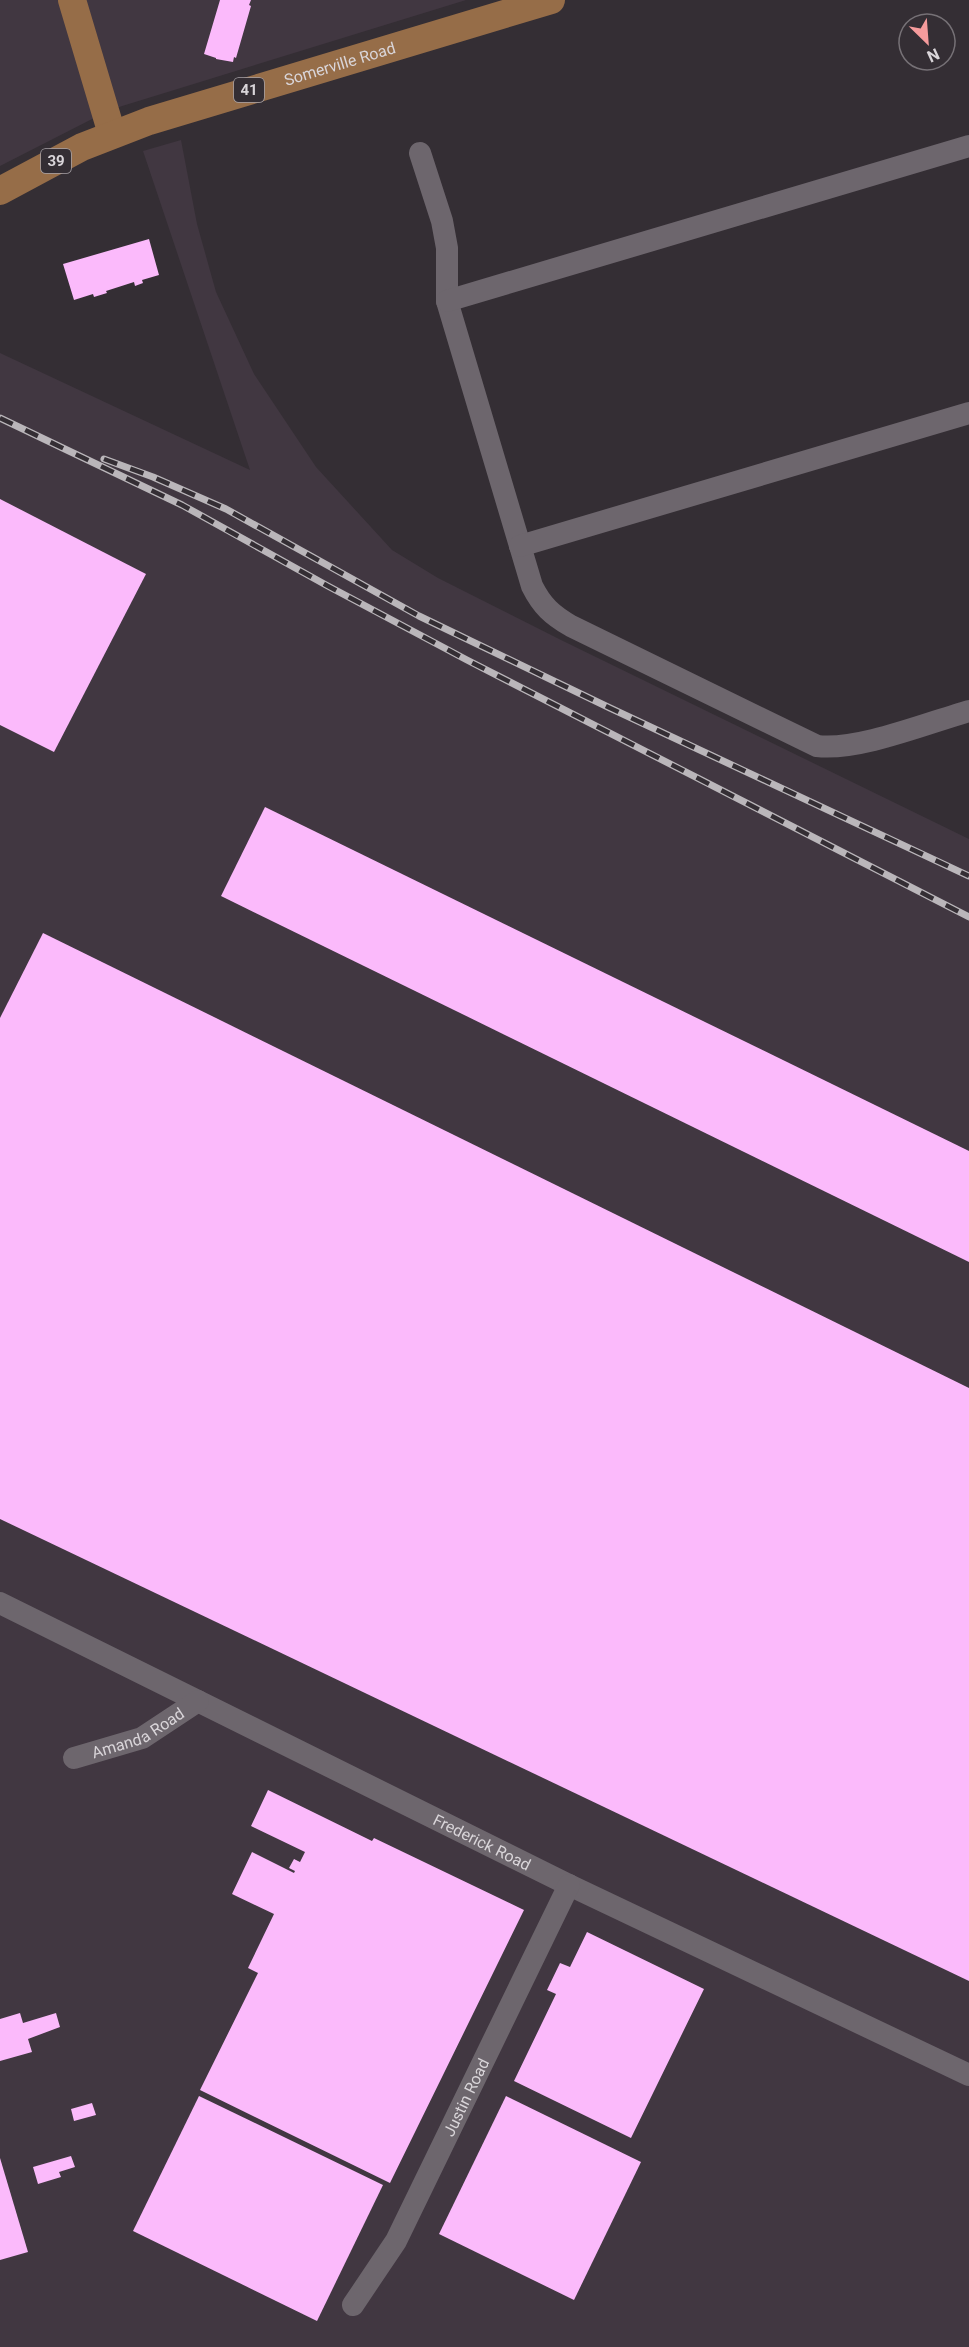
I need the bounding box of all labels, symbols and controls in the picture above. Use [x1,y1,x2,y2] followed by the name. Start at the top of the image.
[897,12,957,72] north arrow
[282,38,398,90] street label: Somerville Road
[924,44,942,66] text: N
[234,78,264,102] road number: 41
[41,149,71,173] road number: 39
[89,1704,188,1762] street label: Amanda Road
[430,1810,534,1874] street label: Frederick Road
[439,2055,493,2140] street label: Justin Road

